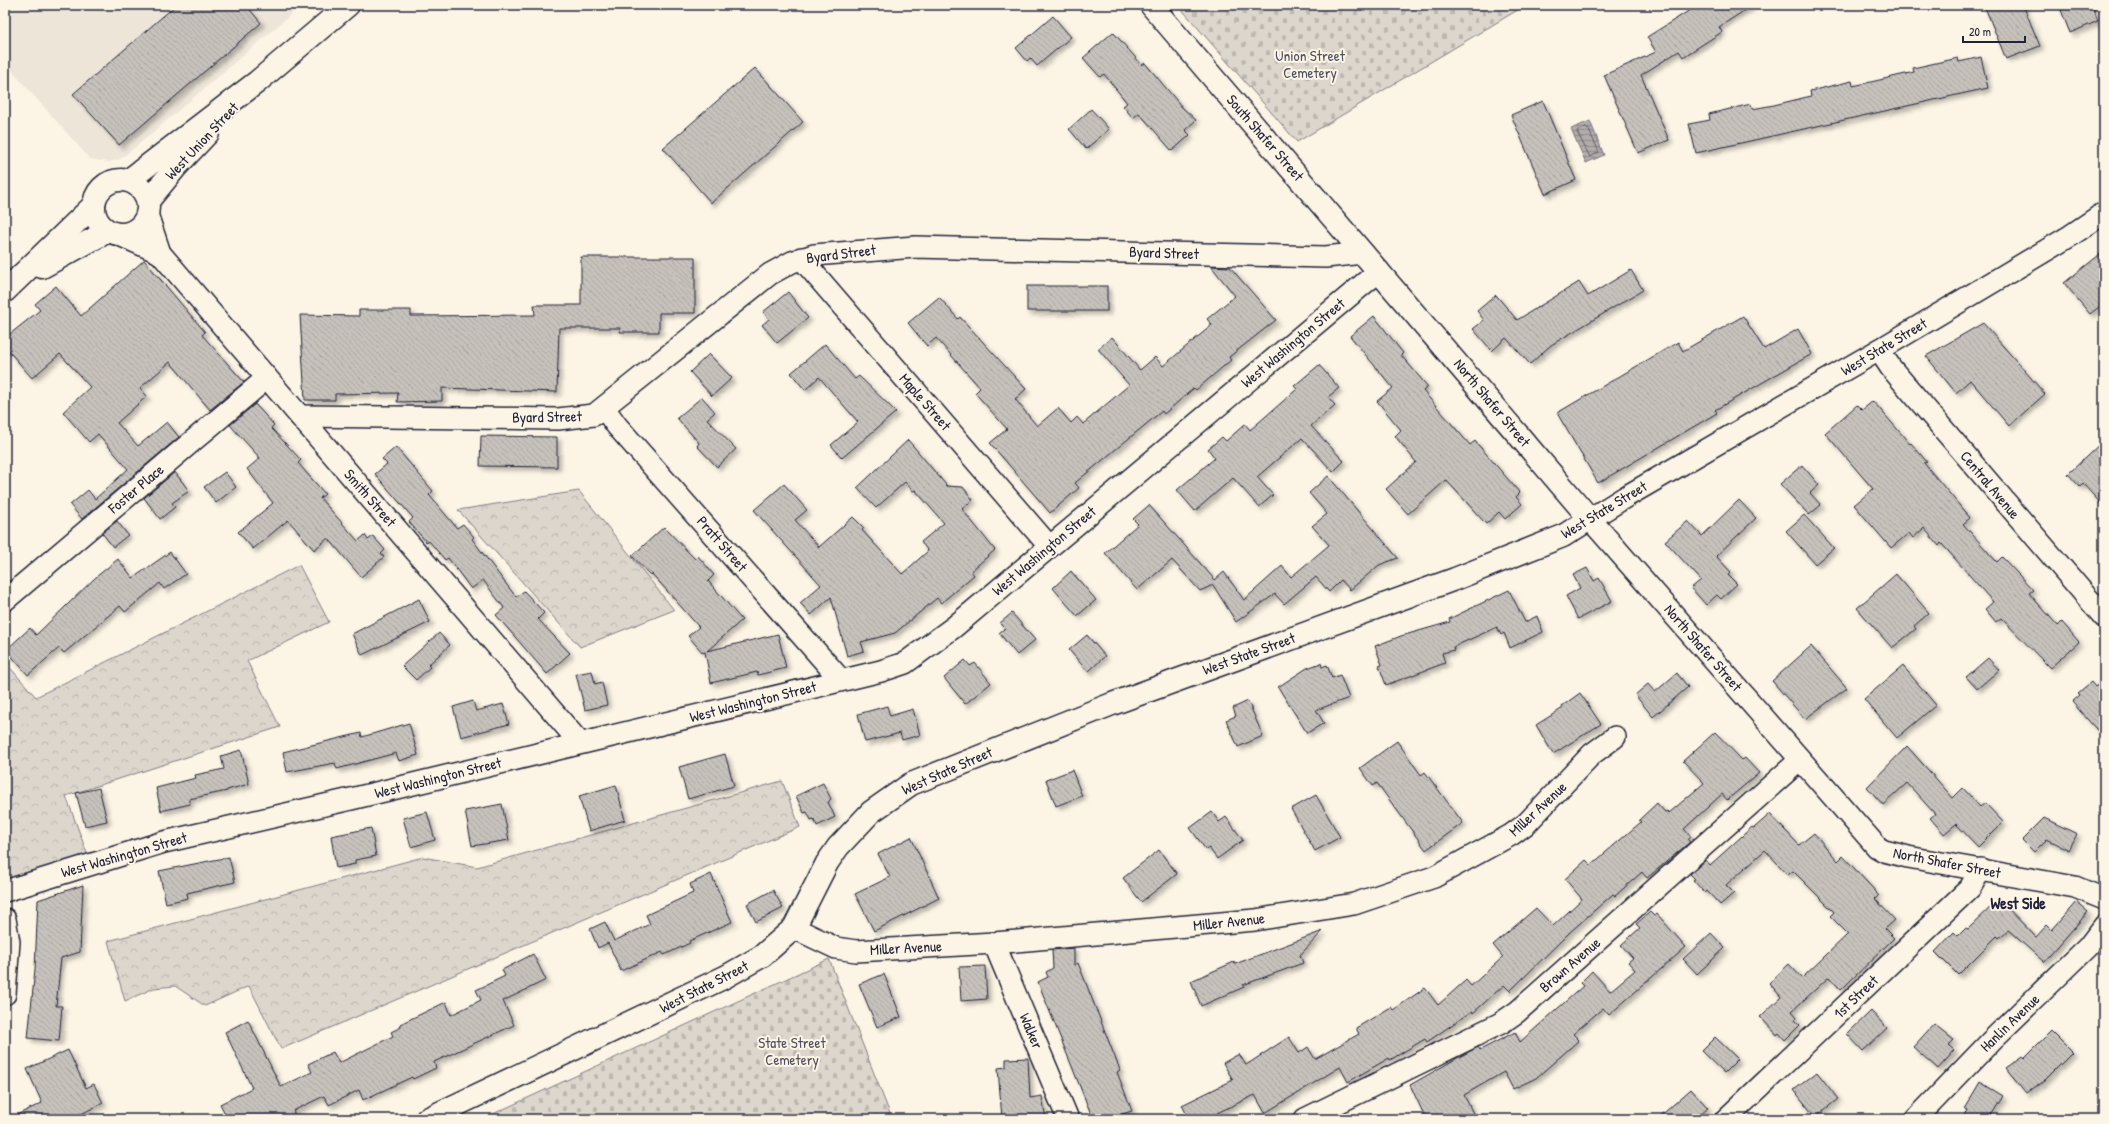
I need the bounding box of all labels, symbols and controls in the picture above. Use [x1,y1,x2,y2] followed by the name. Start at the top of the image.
[1963,18,2025,44] scale bar
[1969,23,1991,40] text: 20 m
[1275,45,1346,83] park label: Union Street Cemetery
[1222,90,1309,186] street label: South Shafer Street
[160,97,244,184] street label: West Union Street
[805,239,878,268] street label: Byard Street
[1129,241,1200,264] street label: Byard Street
[1236,292,1350,392] street label: West Washington Street
[1837,312,1931,381] street label: West State Street
[1449,354,1536,452] street label: North Shafer Street
[895,369,957,435] street label: Maple Street
[512,405,583,428] street label: Byard Street
[1956,446,2025,523] street label: Central Avenue
[103,459,168,519] street label: Foster Place
[339,464,402,532] street label: Smith Street
[1557,475,1651,544] street label: West State Street
[987,500,1101,600] street label: West Washington Street
[692,511,753,577] street label: Pratt Street
[1660,600,1748,696] street label: North Shafer Street
[1200,627,1299,680] street label: West State Street
[687,675,819,727] street label: West Washington Street
[898,741,996,800] street label: West State Street
[372,751,504,803] street label: West Washington Street
[1504,776,1571,841] street label: Miller Avenue
[59,826,190,883] street label: West Washington Street
[1891,842,2004,883] street label: North Shafer Street
[1990,892,2046,914] district label: West Side
[1192,907,1266,936] street label: Miller Avenue
[1535,932,1605,997] street label: Brown Avenue
[869,935,942,960] street label: Miller Avenue
[656,955,753,1018] street label: West State Street
[1829,969,1883,1023] street label: 1st Street
[1975,989,2044,1056] street label: Hanlin Avenue
[1015,1010,1048,1052] street label: Walker
[758,1032,827,1070] park label: State Street Cemetery

